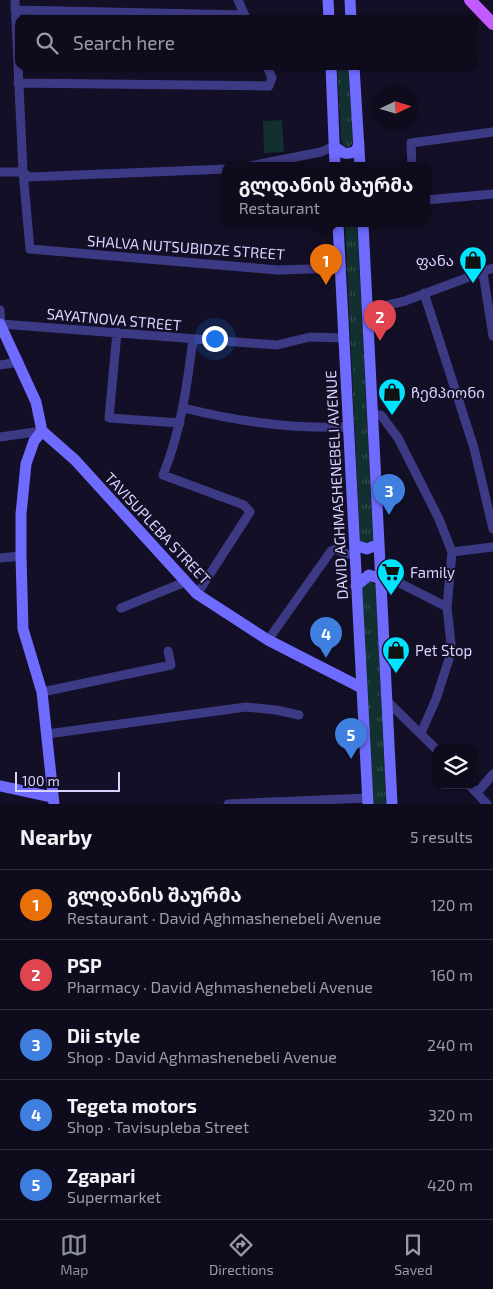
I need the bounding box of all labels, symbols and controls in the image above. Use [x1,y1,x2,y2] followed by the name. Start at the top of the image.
[15,15,478,70] search box
[33,29,61,57] icon: search
[73,31,175,54] text: Search here
[373,85,418,130] north arrow
[222,162,430,227] popup
[239,173,413,196] text: გლდანის შაურმა
[239,198,320,217] text: Restaurant
[87,231,286,263] street label: SHALVA NUTSUBIDZE STREET
[310,244,342,285] pin: 1
[458,245,488,284] shop icon: ფანა
[416,251,454,270] place label: ფანა
[364,300,396,341] pin: 2
[46,304,182,334] street label: SAYATNOVA STREET
[202,326,228,352] your location
[321,370,351,600] street label: DAVID AGHMASHENEBELI AVENUE
[377,377,407,416] shop icon: ჩემპიონი
[411,383,485,402] place label: ჩემპიონი
[101,468,215,588] street label: TAVISUPLEBA STREET
[373,474,405,515] pin: 3
[376,557,406,596] supermarket icon: Family
[410,563,455,581] place label: Family
[310,617,342,658] pin: 4
[381,635,411,674] shop icon: Pet Stop
[415,641,472,659] place label: Pet Stop
[335,718,367,759] pin: 5
[433,744,478,789] map controls
[433,744,478,789] button: layers
[15,769,120,792] scale bar
[22,772,60,789] text: 100 m
[20,824,92,849] text: Nearby
[410,827,473,846] text: 5 results
[67,883,242,906] text: გლდანის შაურმა
[33,895,39,914] text: 1
[430,895,473,914] text: 120 m
[67,908,381,927] text: Restaurant · David Aghmashenebeli Avenue
[67,954,102,977] text: PSP
[31,965,41,984] text: 2
[430,965,473,984] text: 160 m
[67,977,373,996] text: Pharmacy · David Aghmashenebeli Avenue
[67,1024,140,1047] text: Dii style
[31,1035,41,1054] text: 3
[427,1035,473,1054] text: 240 m
[67,1047,337,1066] text: Shop · David Aghmashenebeli Avenue
[67,1094,197,1117] text: Tegeta motors
[31,1105,41,1124] text: 4
[428,1105,473,1124] text: 320 m
[67,1117,249,1136] text: Shop · Tavisupleba Street
[67,1164,136,1187] text: Zgapari
[32,1175,40,1194] text: 5
[427,1175,473,1194] text: 420 m
[67,1187,161,1206] text: Supermarket
[60,1231,88,1278] tab: Map
[209,1231,274,1278] tab: Directions
[394,1231,433,1278] tab: Saved

